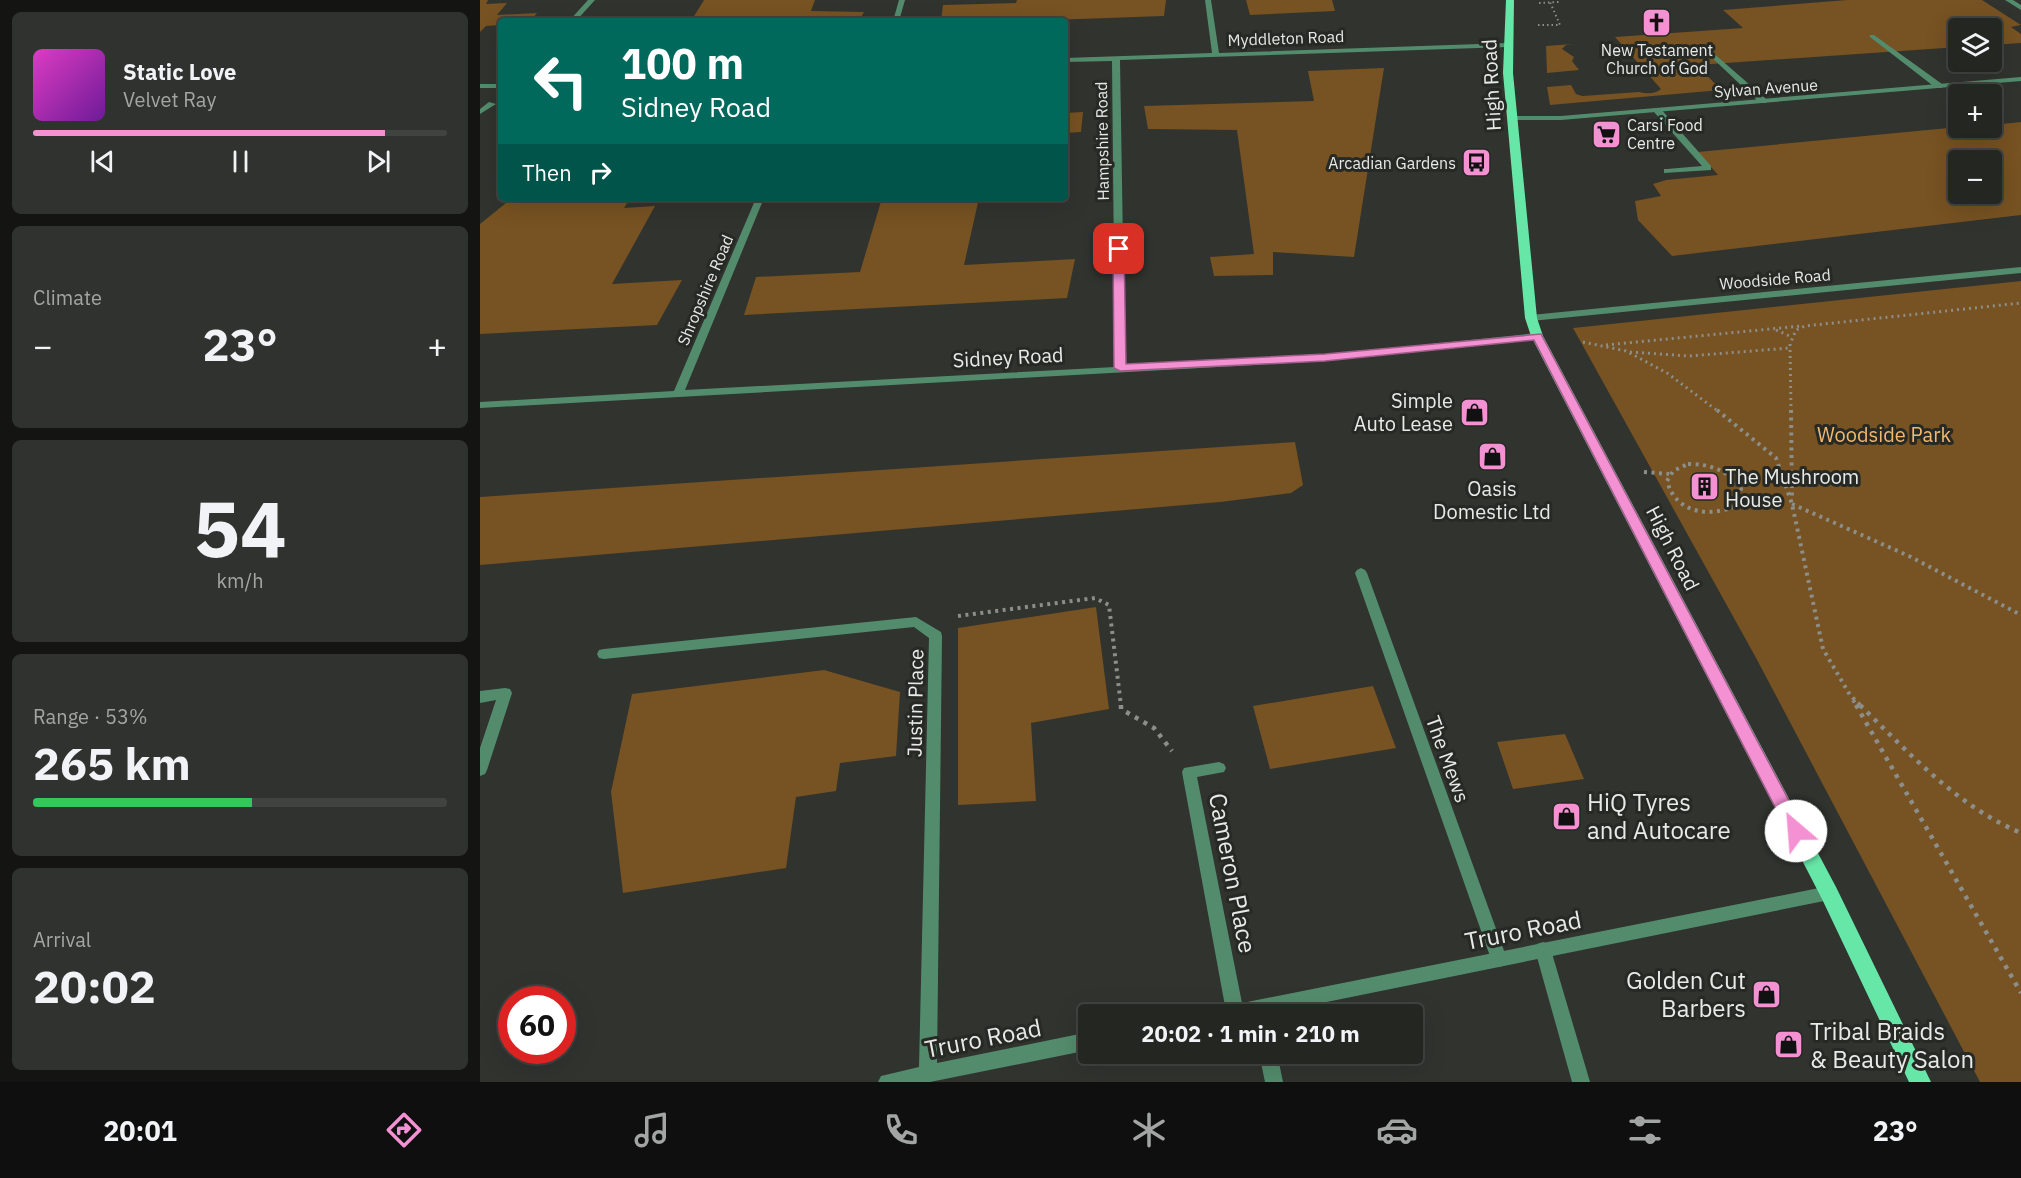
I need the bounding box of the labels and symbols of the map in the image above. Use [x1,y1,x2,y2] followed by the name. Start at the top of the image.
[1641,6,1673,38] church icon: New Testament Church of God
[1227,26,1345,50] street label: Myddleton Road
[1475,38,1507,132] street label: High Road
[1601,40,1713,78] place label: New Testament Church of God
[1713,74,1819,102] street label: Sylvan Avenue
[1091,81,1113,201] street label: Hampshire Road
[1627,115,1703,153] place label: Carsi Food Centre
[1590,118,1622,150] supermarket icon: Carsi Food Centre
[1461,147,1493,179] bus stop icon: Arcadian Gardens
[1328,153,1456,173] place label: Arcadian Gardens
[1093,223,1144,274] pin
[673,232,737,348] street label: Shropshire Road
[1719,264,1831,294] street label: Woodside Road
[952,341,1064,373] street label: Sidney Road
[1354,387,1453,437] place label: Simple Auto Lease
[1458,396,1490,428] shop icon: Simple Auto Lease
[1817,421,1951,448] park label: Woodside Park
[1476,441,1508,473] shop icon: Oasis Domestic Ltd
[1725,463,1859,513] place label: The Mushroom House
[1688,471,1720,503] building icon: The Mushroom House
[1433,475,1551,525] place label: Oasis Domestic Ltd
[1640,501,1706,595] street label: High Road
[901,649,929,757] street label: Justin Place
[1420,712,1476,806] street label: The Mews
[1587,786,1731,846] place label: HiQ Tyres and Autocare
[1202,790,1264,956] street label: Cameron Place
[1764,799,1828,863] position arrow
[1550,800,1582,832] shop icon: HiQ Tyres and Autocare
[1462,903,1584,957] street label: Truro Road
[1626,964,1746,1024] place label: Golden Cut Barbers
[1751,978,1783,1010] shop icon: Golden Cut Barbers
[498,986,576,1064] speed limit sign: 60
[922,1011,1044,1065] street label: Truro Road
[1810,1015,1974,1075] place label: Tribal Braids & Beauty Salon
[1773,1029,1805,1061] shop icon: Tribal Braids & Beauty Salon

